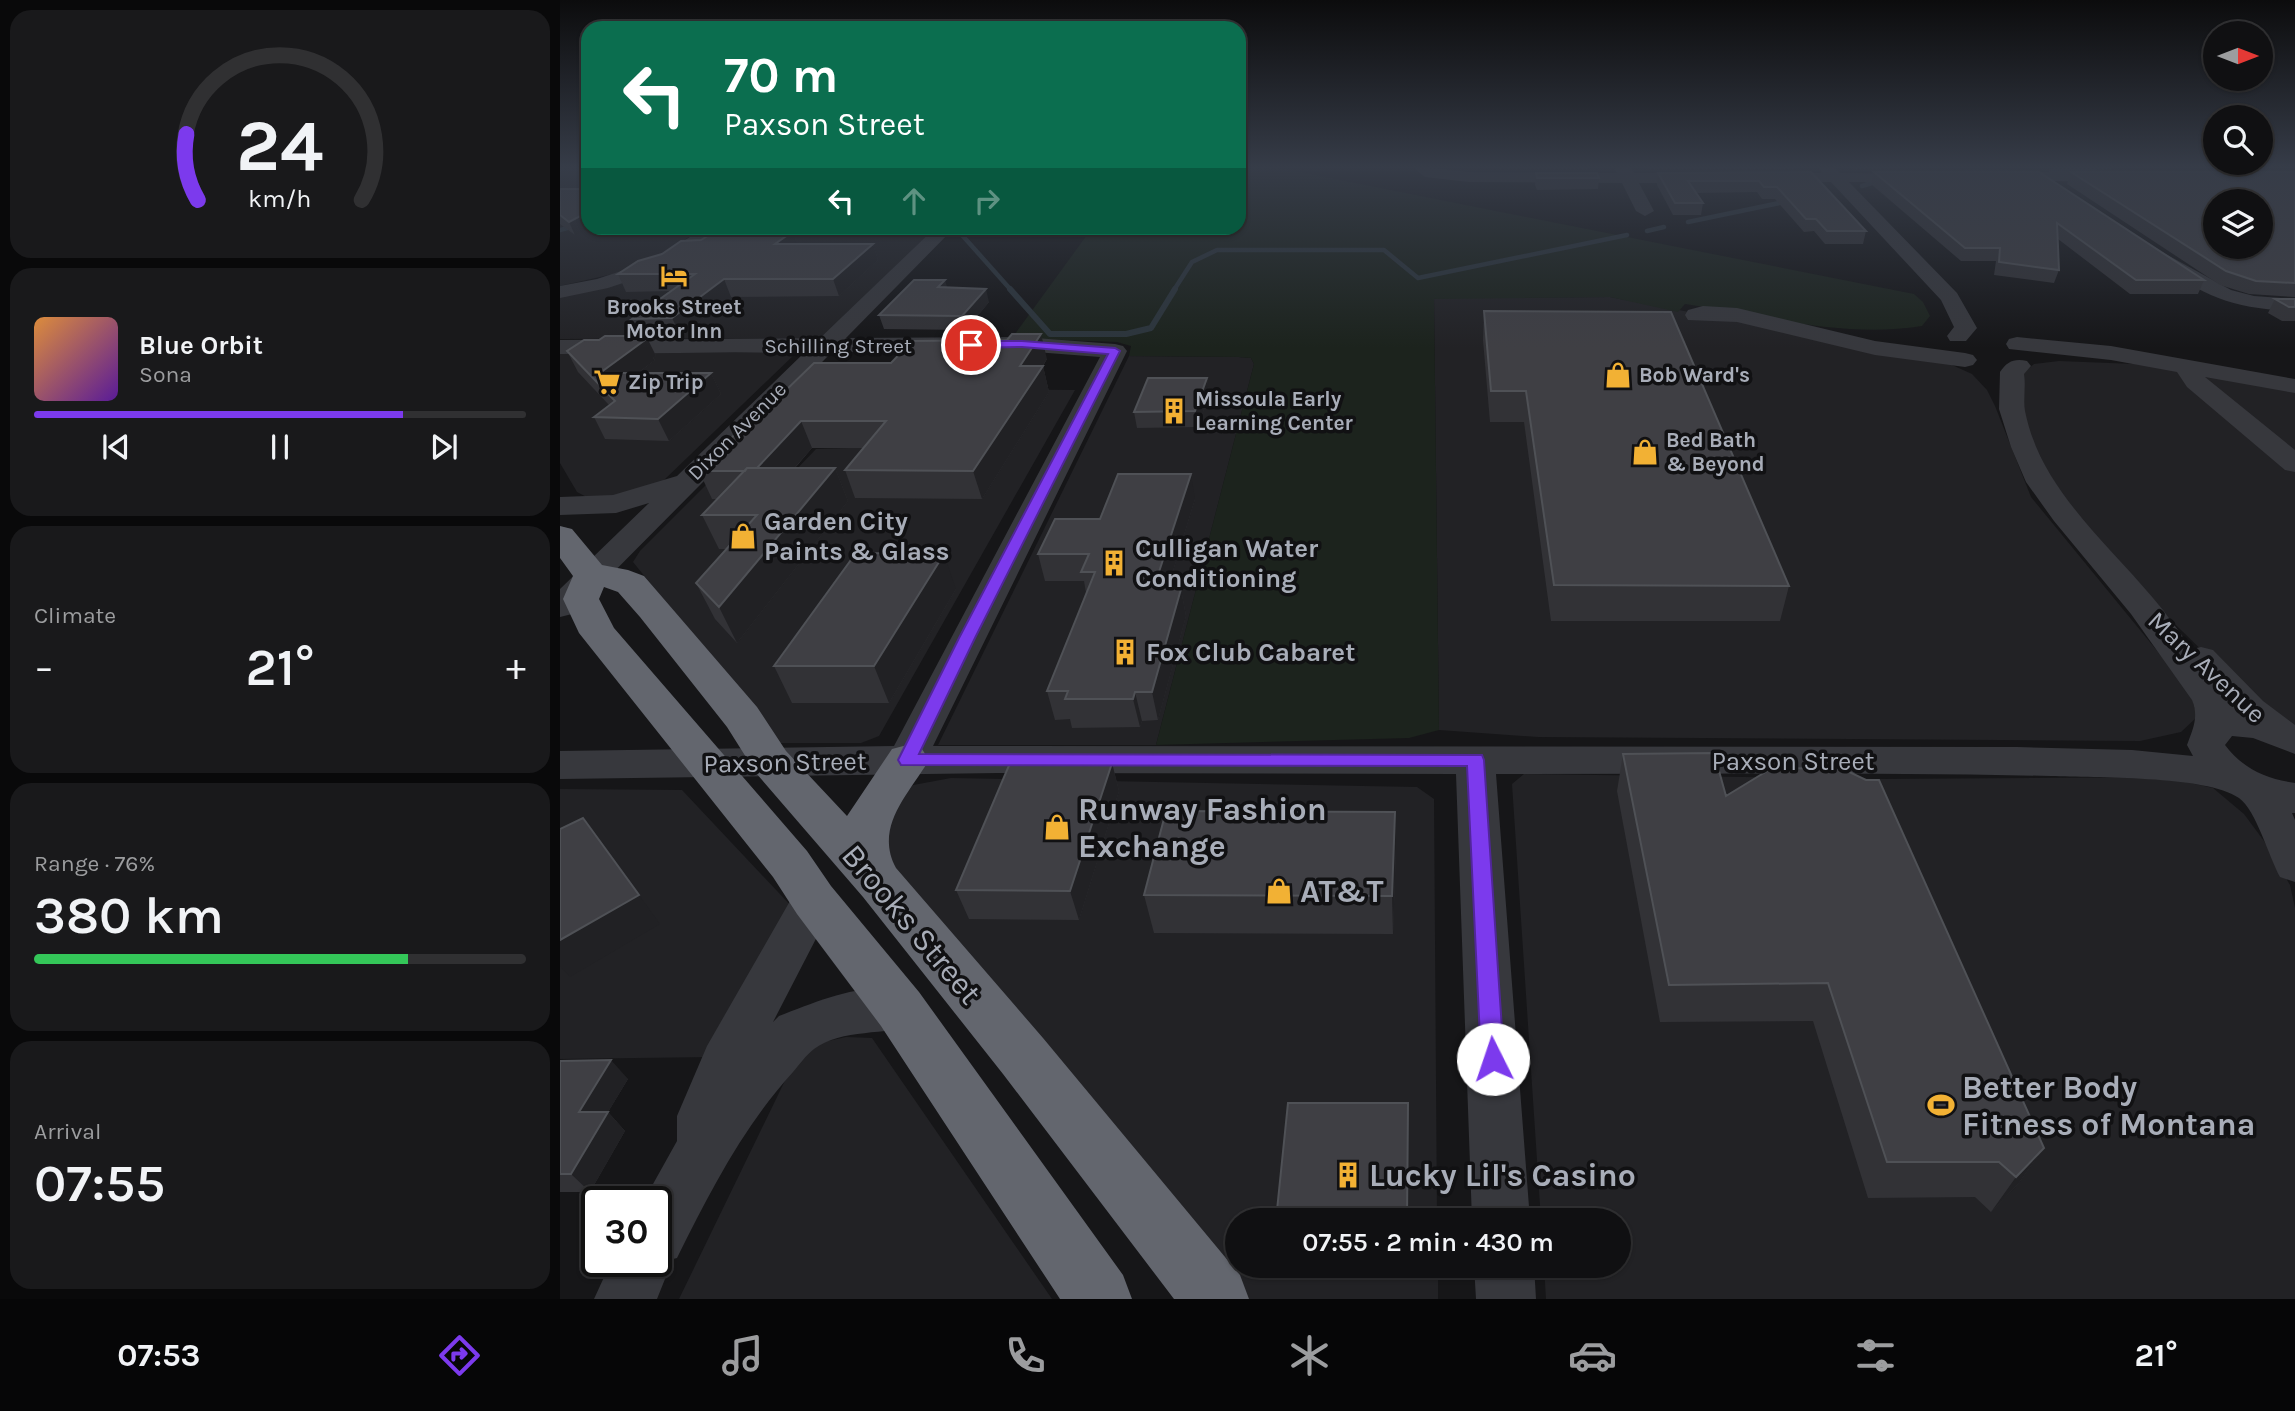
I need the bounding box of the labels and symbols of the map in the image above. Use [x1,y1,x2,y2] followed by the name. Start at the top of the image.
[2203,21,2273,91] north arrow
[659,261,689,291] hotel icon: Brooks Street Motor Inn
[607,295,741,343] place label: Brooks Street Motor Inn
[941,315,1001,375] pin
[764,334,912,358] street label: Schilling Street
[1603,360,1633,390] shop icon: Bob Ward's
[1639,363,1750,387] place label: Bob Ward's
[592,367,622,397] supermarket icon: Zip Trip
[628,370,704,394] place label: Zip Trip
[683,377,791,485] street label: Dixon Avenue
[1195,387,1354,435] place label: Missoula Early Learning Center
[1159,396,1189,426] building icon: Missoula Early Learning Center
[1666,428,1765,476] place label: Bed Bath & Beyond
[1630,437,1660,467] shop icon: Bed Bath & Beyond
[764,506,949,567] place label: Garden City Paints & Glass
[728,521,758,551] shop icon: Garden City Paints & Glass
[1135,533,1319,594] place label: Culligan Water Conditioning
[1099,548,1129,578] building icon: Culligan Water Conditioning
[2141,605,2272,730] street label: Mary Avenue
[1110,637,1140,667] building icon: Fox Club Cabaret
[1146,637,1355,668] place label: Fox Club Cabaret
[703,746,867,779] street label: Paxson Street
[1711,746,1875,777] street label: Paxson Street
[1078,791,1327,865] place label: Runway Fashion Exchange
[1042,812,1072,842] shop icon: Runway Fashion Exchange
[834,837,989,1012] street label: Brooks Street
[1300,873,1383,910] place label: AT&T
[1264,876,1294,906] shop icon: AT&T
[1456,1022,1530,1096] position arrow
[1962,1069,2255,1143] place label: Better Body Fitness of Montana
[1926,1090,1956,1120] sports icon: Better Body Fitness of Montana
[1369,1157,1636,1194] place label: Lucky Lil's Casino
[1333,1160,1363,1190] building icon: Lucky Lil's Casino
[581,1186,672,1277] speed limit sign: 30

